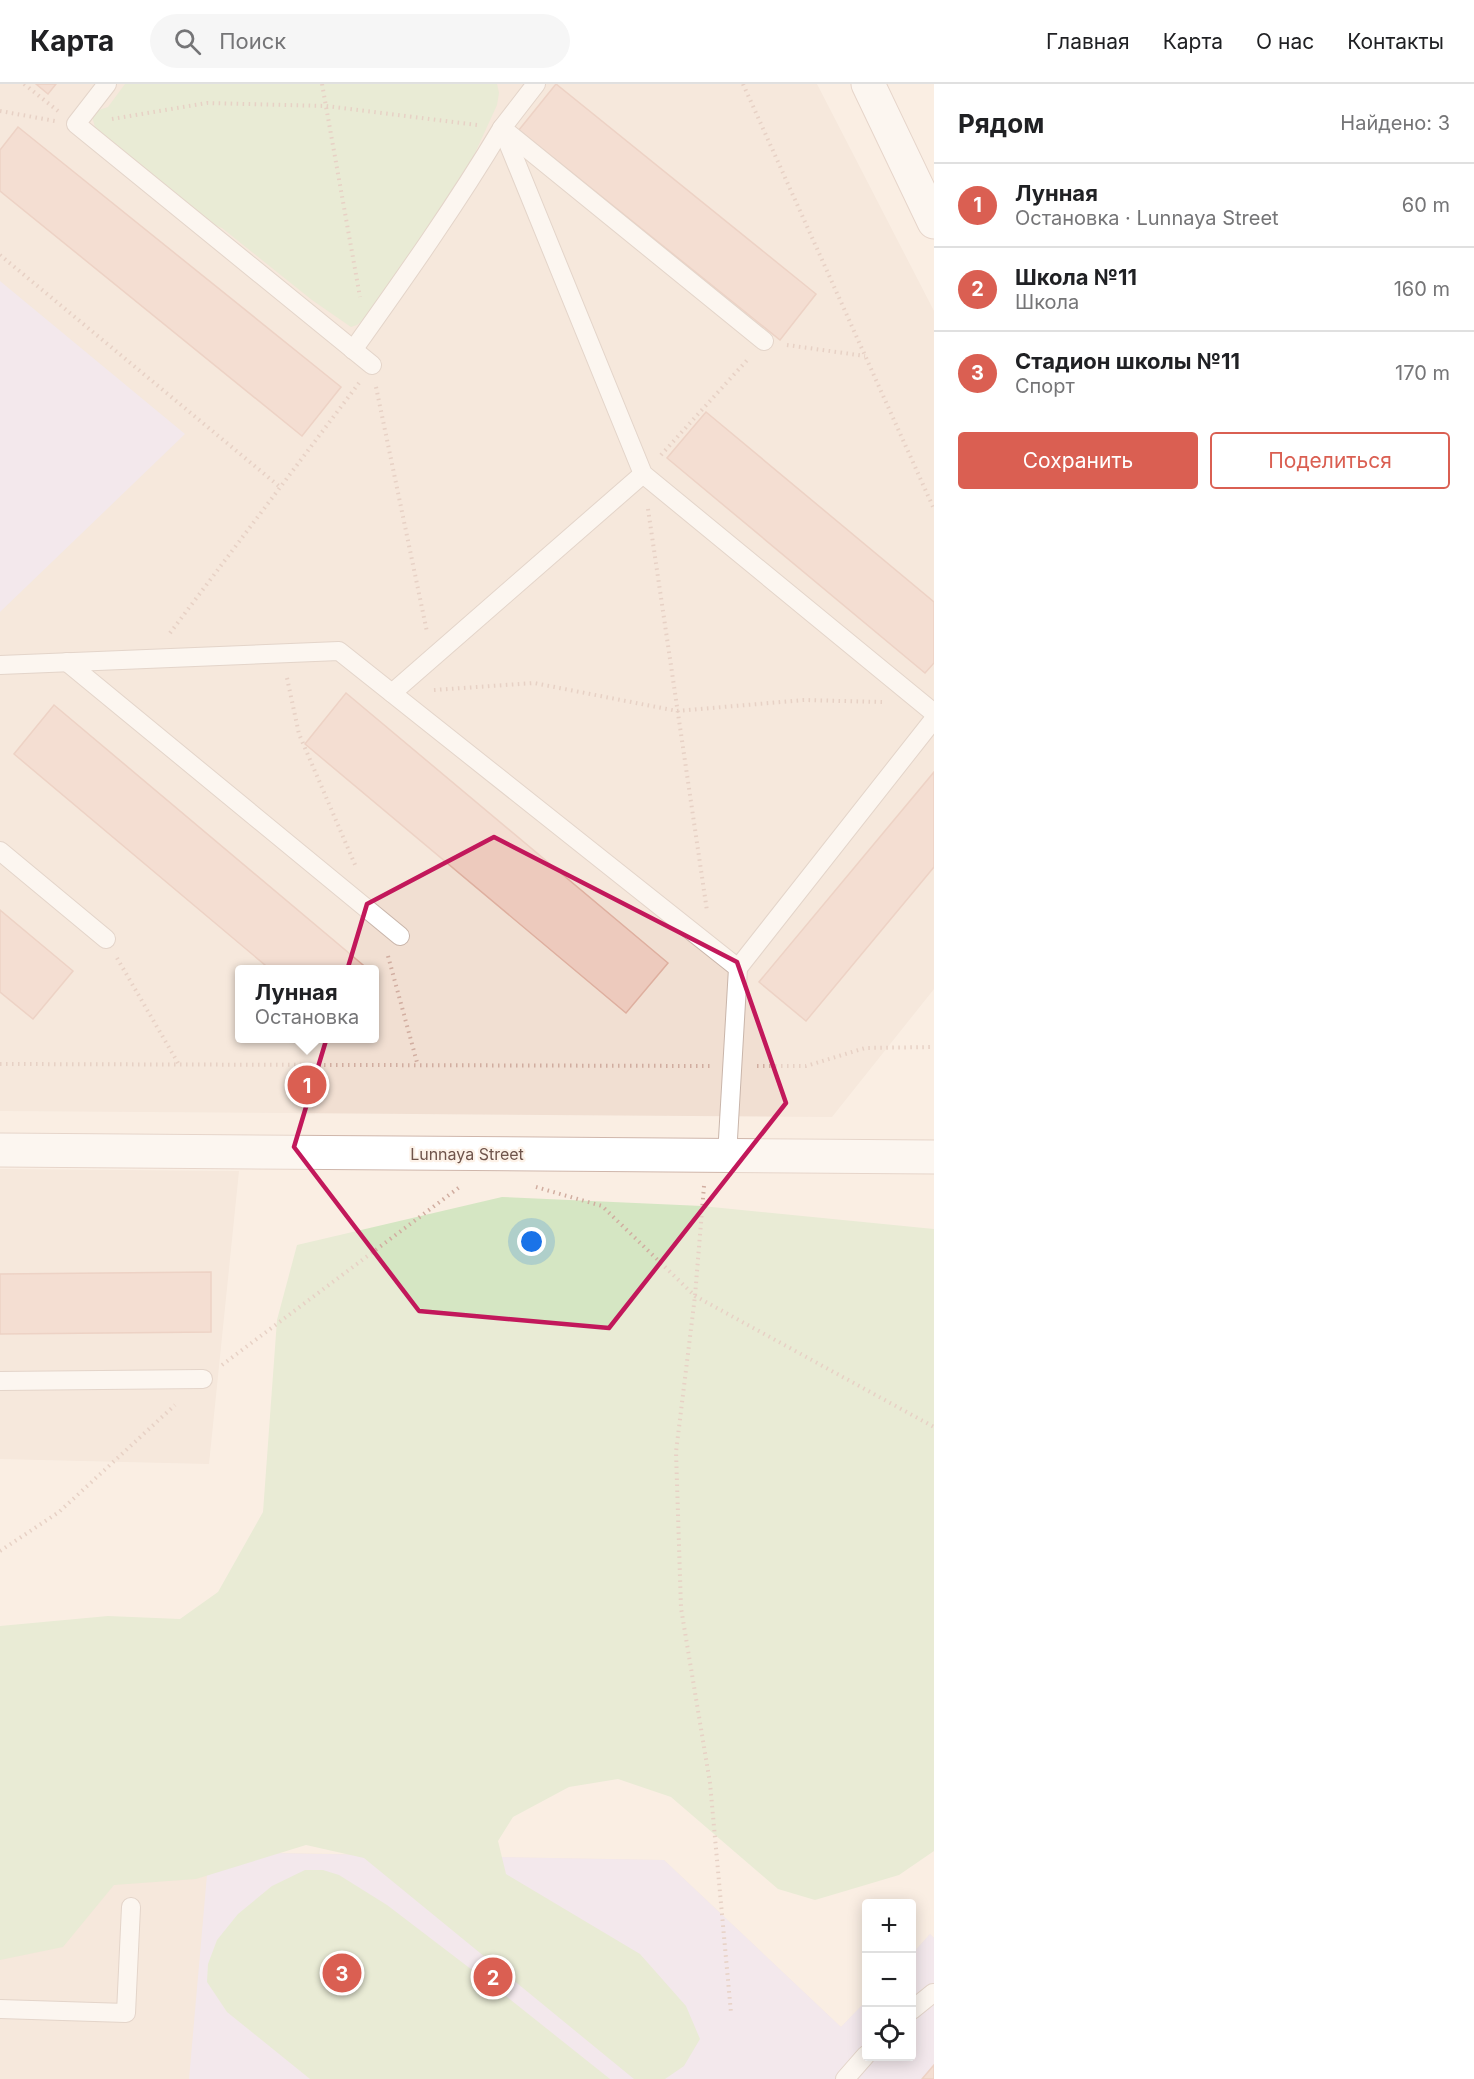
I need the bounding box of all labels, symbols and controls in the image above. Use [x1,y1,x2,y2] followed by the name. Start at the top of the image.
[150,14,570,68] search box
[30,24,114,58] text: Карта
[171,25,204,58] icon: search
[219,28,286,54] text: Поиск
[1046,29,1130,54] text: Главная
[1163,29,1223,54] text: Карта
[1256,29,1314,54] text: О нас
[1347,29,1444,54] text: Контакты
[958,108,1044,139] text: Рядом
[1340,111,1450,135] text: Найдено: 3
[1015,180,1098,206] text: Лунная
[973,193,982,217] text: 1
[1402,193,1450,217] text: 60 m
[1015,206,1279,230] text: Остановка · Lunnaya Street
[1015,264,1137,290] text: Школа №11
[971,277,984,301] text: 2
[1394,277,1450,301] text: 160 m
[1015,290,1079,314] text: Школа
[1015,348,1240,374] text: Стадион школы №11
[971,361,984,385] text: 3
[1395,361,1450,385] text: 170 m
[1015,374,1075,398] text: Спорт
[958,432,1198,489] button: Сохранить
[1210,432,1450,489] button: Поделиться
[235,965,379,1043] popup
[255,979,338,1005] text: Лунная
[255,1005,359,1029] text: Остановка
[288,1062,326,1108] pin: 1
[410,1144,524,1164] street label: Lunnaya Street
[517,1227,546,1256] your location
[862,1899,916,2061] map controls
[862,1899,916,1953] button: +
[322,1950,362,1996] pin: 3
[862,1953,916,2007] button: −
[474,1954,512,2000] pin: 2
[862,2007,916,2061] button: locate

